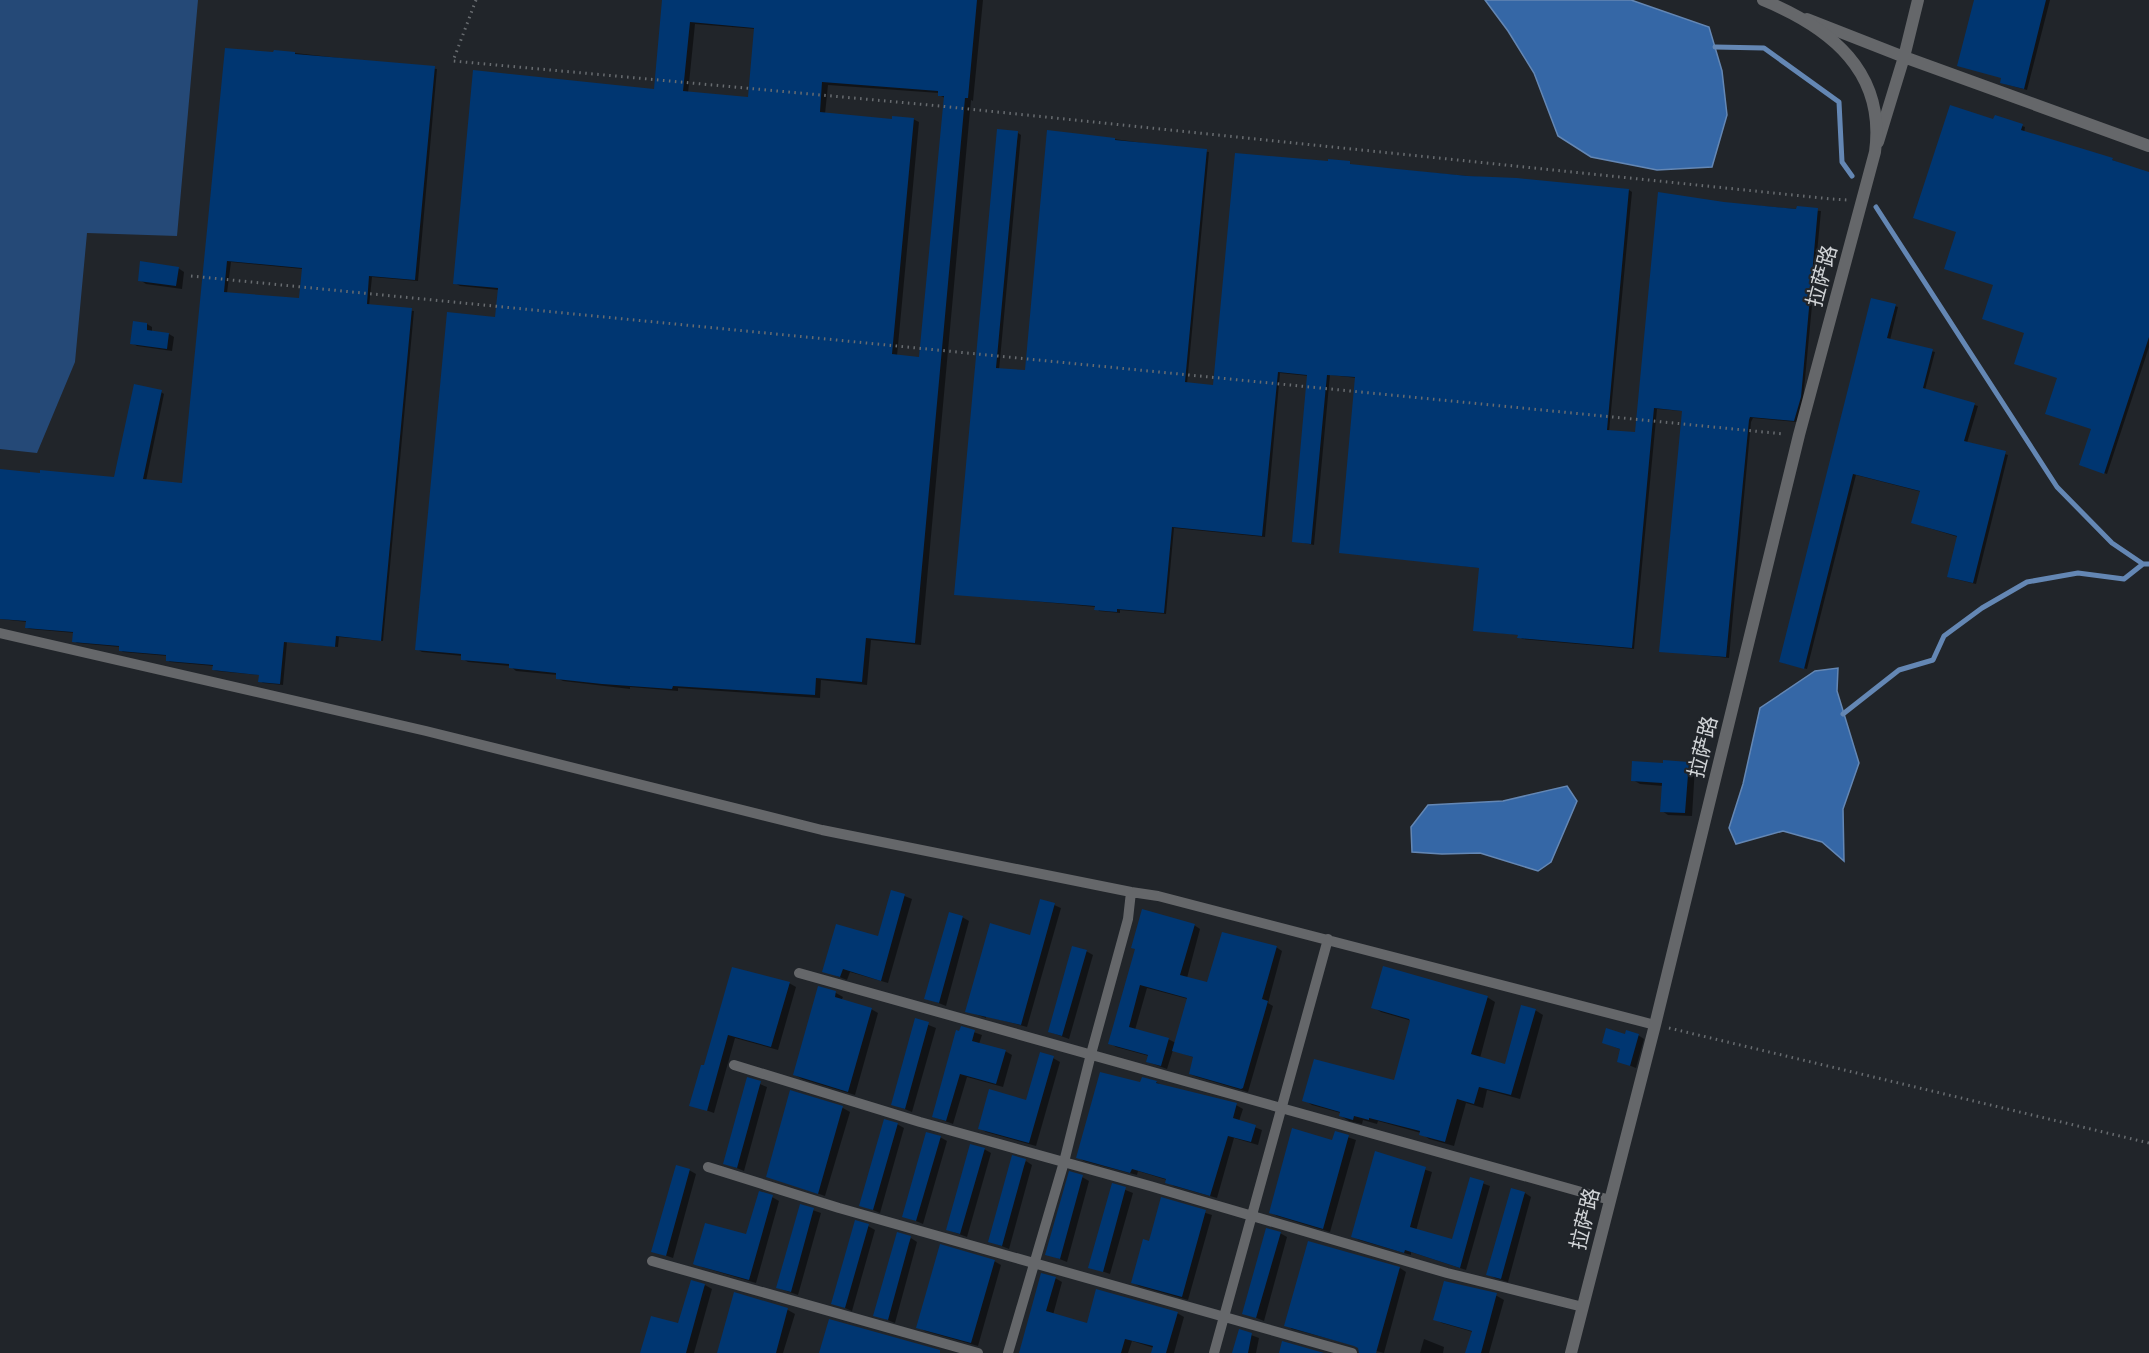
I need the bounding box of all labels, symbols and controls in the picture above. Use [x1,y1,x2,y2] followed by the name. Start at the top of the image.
[1799,242,1847,311] street label: 拉萨路
[1681,713,1727,782] street label: 拉萨路
[1563,1185,1609,1254] street label: 拉萨路

